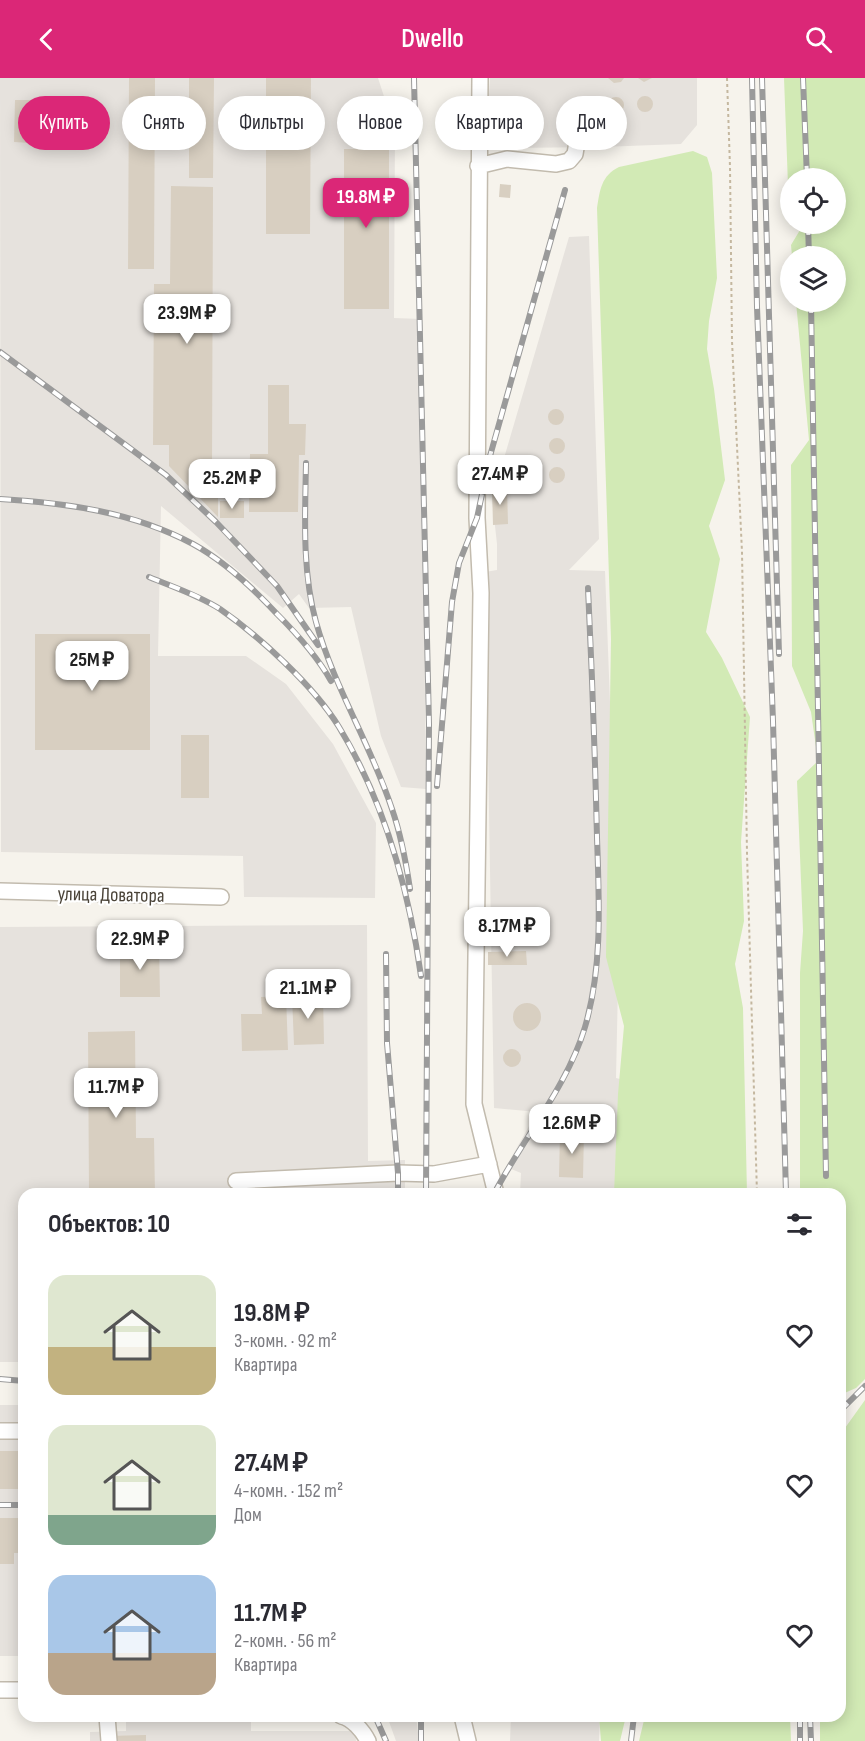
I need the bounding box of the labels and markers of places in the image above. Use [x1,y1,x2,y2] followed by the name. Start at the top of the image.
[311,178,421,229] pin: 19.8M ₽
[132,294,242,345] pin: 23.9M ₽
[445,455,555,506] pin: 27.4M ₽
[177,459,287,510] pin: 25.2M ₽
[50,641,134,692] pin: 25M ₽
[452,907,562,958] pin: 8.17M ₽
[85,920,195,971] pin: 22.9M ₽
[253,969,363,1020] pin: 21.1M ₽
[61,1068,171,1119] pin: 11.7M ₽
[517,1104,627,1155] pin: 12.6M ₽

